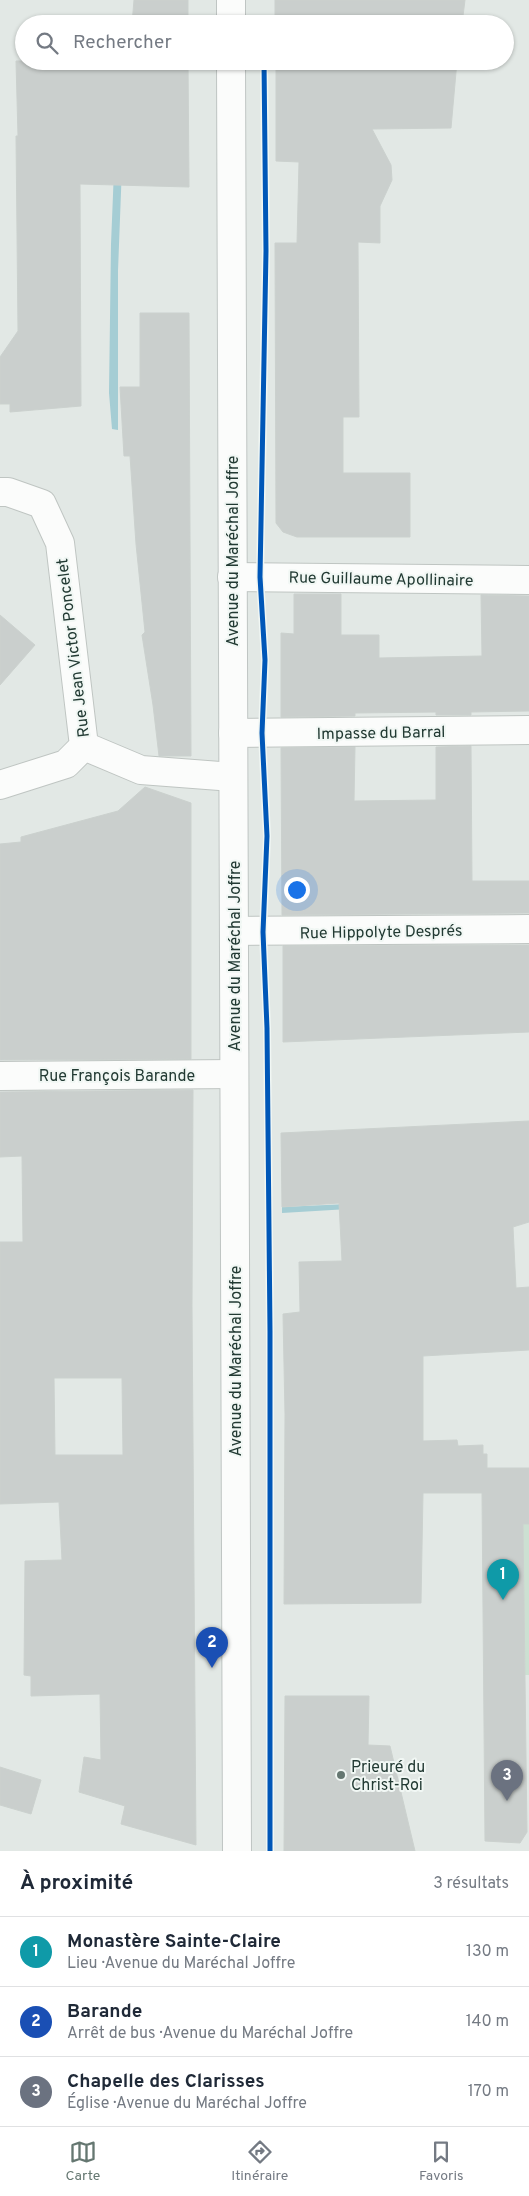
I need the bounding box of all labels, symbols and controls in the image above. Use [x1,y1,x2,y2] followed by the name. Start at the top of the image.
[15,15,514,70] search box
[33,29,61,57] icon: search
[73,31,172,55] text: Rechercher
[224,456,244,646] street label: Avenue du Maréchal Joffre
[53,557,95,739] street label: Rue Jean Victor Poncelet
[288,568,474,592] street label: Rue Guillaume Apollinaire
[316,723,446,745] street label: Impasse du Barral
[226,861,246,1051] street label: Avenue du Maréchal Joffre
[284,877,310,903] your location
[299,922,463,944] street label: Rue Hippolyte Després
[39,1067,195,1087] street label: Rue François Barande
[227,1266,247,1456] street label: Avenue du Maréchal Joffre
[487,1559,519,1600] pin: 1
[196,1627,228,1668] pin: 2
[351,1758,425,1796] place label: Prieuré du Christ-Roi
[491,1760,523,1801] pin: 3
[335,1769,347,1781] marker: Prieuré du Christ-Roi
[20,1870,133,1897] text: À proximité
[433,1874,509,1894] text: 3 résultats
[67,1930,281,1954] text: Monastère Sainte-Claire
[33,1942,39,1962] text: 1
[466,1942,509,1962] text: 130 m
[67,1954,295,1974] text: Lieu · Avenue du Maréchal Joffre
[67,2000,142,2024] text: Barande
[31,2012,41,2032] text: 2
[466,2012,509,2032] text: 140 m
[67,2024,353,2044] text: Arrêt de bus · Avenue du Maréchal Joffre
[67,2070,264,2094] text: Chapelle des Clarisses
[31,2082,41,2102] text: 3
[468,2082,509,2102] text: 170 m
[67,2094,307,2114] text: Église · Avenue du Maréchal Joffre
[65,2138,100,2185] tab: Carte
[231,2138,288,2185] tab: Itinéraire
[419,2138,464,2185] tab: Favoris

